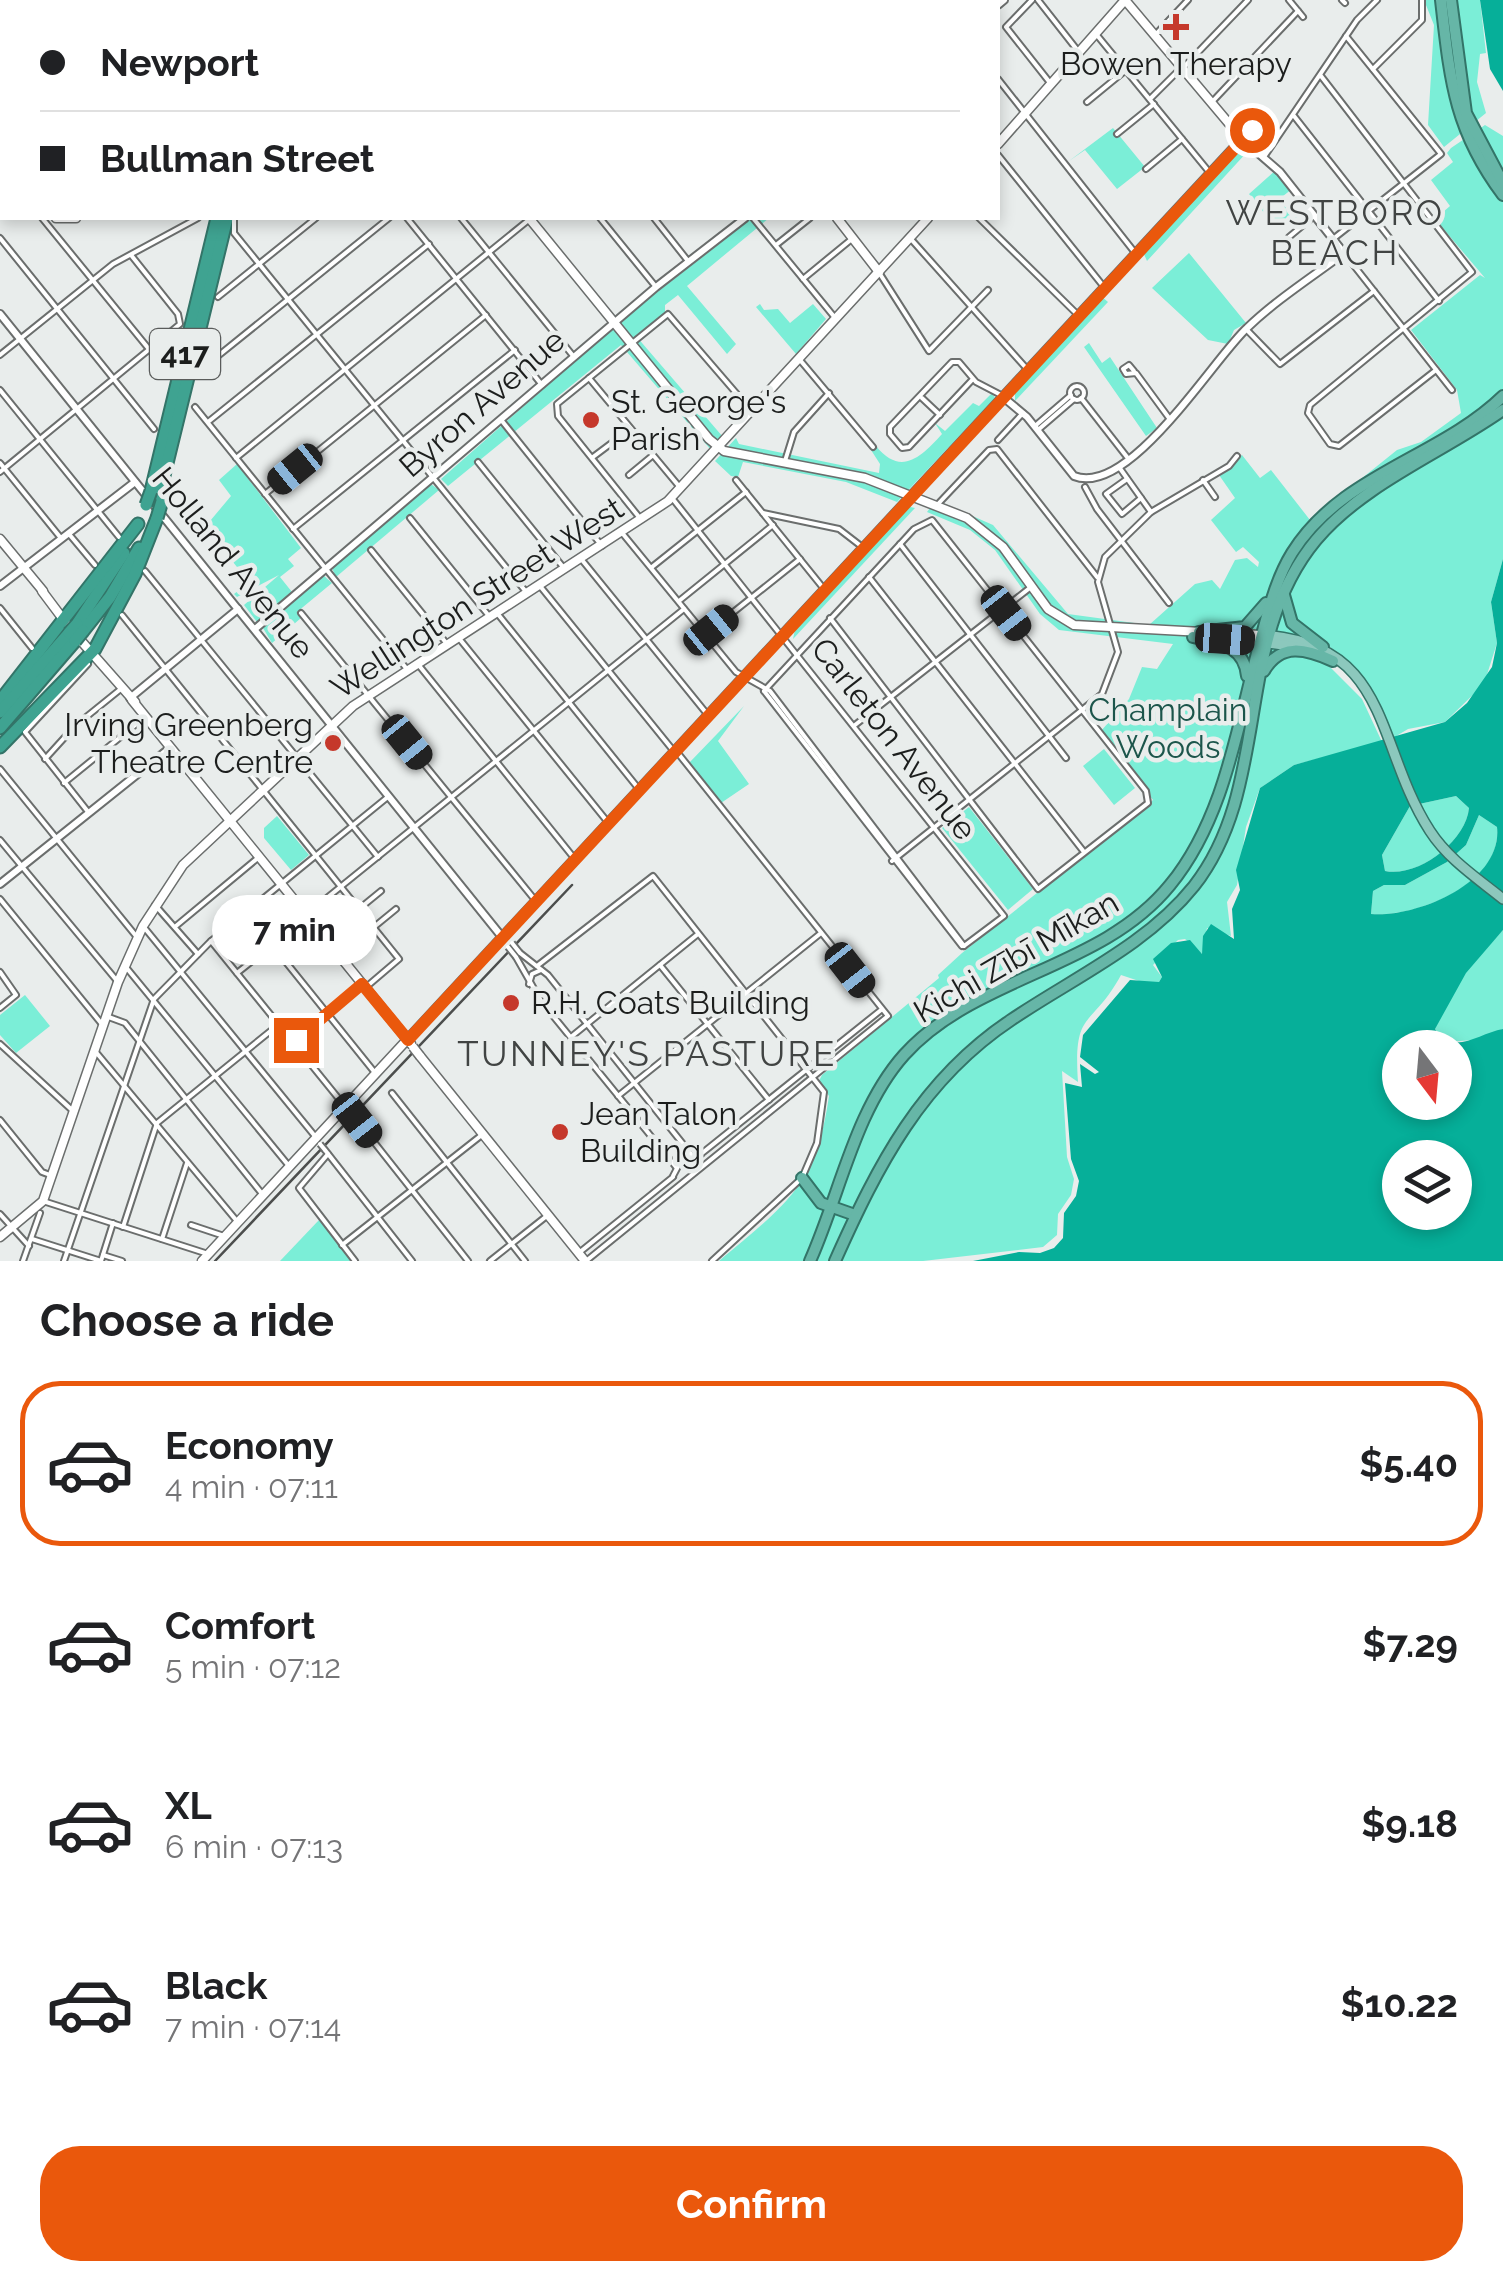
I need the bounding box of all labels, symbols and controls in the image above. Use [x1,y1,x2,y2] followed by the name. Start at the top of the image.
[1163,14,1189,40] marker: Bowen Therapy
[100,40,259,85] text: Newport
[1060,45,1292,82] place label: Bowen Therapy
[1230,108,1275,153] route start
[100,136,374,181] text: Bullman Street
[1225,192,1445,273] district label: WESTBORO BEACH
[392,321,572,484] street label: Byron Avenue
[150,329,220,379] road number: 417
[611,383,786,457] place label: St. George's Parish
[580,409,602,431] marker: St. George's Parish
[262,438,328,500] car
[145,460,322,666] street label: Holland Avenue
[324,489,630,706] street label: Wellington Street West
[976,580,1036,646] car
[678,599,744,661] car
[1194,622,1256,656] car
[804,631,985,847] street label: Carleton Avenue
[1089,691,1247,765] park label: Champlain Woods
[64,706,313,780] place label: Irving Greenberg Theatre Centre
[376,709,438,775] car
[322,732,344,754] marker: Irving Greenberg Theatre Centre
[907,883,1125,1030] street label: Kichi Zībī Mīkan
[214,895,378,965] callout: 7 min
[253,911,336,948] text: 7 min
[820,937,880,1003] car
[531,984,810,1021] place label: R.H. Coats Building
[500,992,522,1014] marker: R.H. Coats Building
[274,1018,319,1063] route end
[1382,1030,1472,1120] north arrow
[1382,1030,1472,1230] map controls
[457,1033,837,1074] district label: TUNNEY'S PASTURE
[327,1087,387,1153] car
[580,1095,737,1169] place label: Jean Talon Building
[549,1121,571,1143] marker: Jean Talon Building
[1382,1140,1472,1230] button: layers
[40,1294,334,1347] text: Choose a ride
[45,1419,135,1509] icon: car
[165,1423,334,1468] text: Economy
[1359,1441,1458,1486] text: $5.40
[165,1468,338,1505] text: 4 min · 07:11
[45,1599,135,1689] icon: car
[165,1603,315,1648] text: Comfort
[1362,1621,1458,1666] text: $7.29
[165,1648,341,1685] text: 5 min · 07:12
[45,1779,135,1869] icon: car
[165,1783,212,1828] text: XL
[1361,1801,1458,1846] text: $9.18
[165,1828,343,1865] text: 6 min · 07:13
[45,1959,135,2049] icon: car
[165,1963,267,2008] text: Black
[1340,1981,1458,2026] text: $10.22
[165,2008,341,2045] text: 7 min · 07:14
[40,2146,1463,2261] button: Confirm

